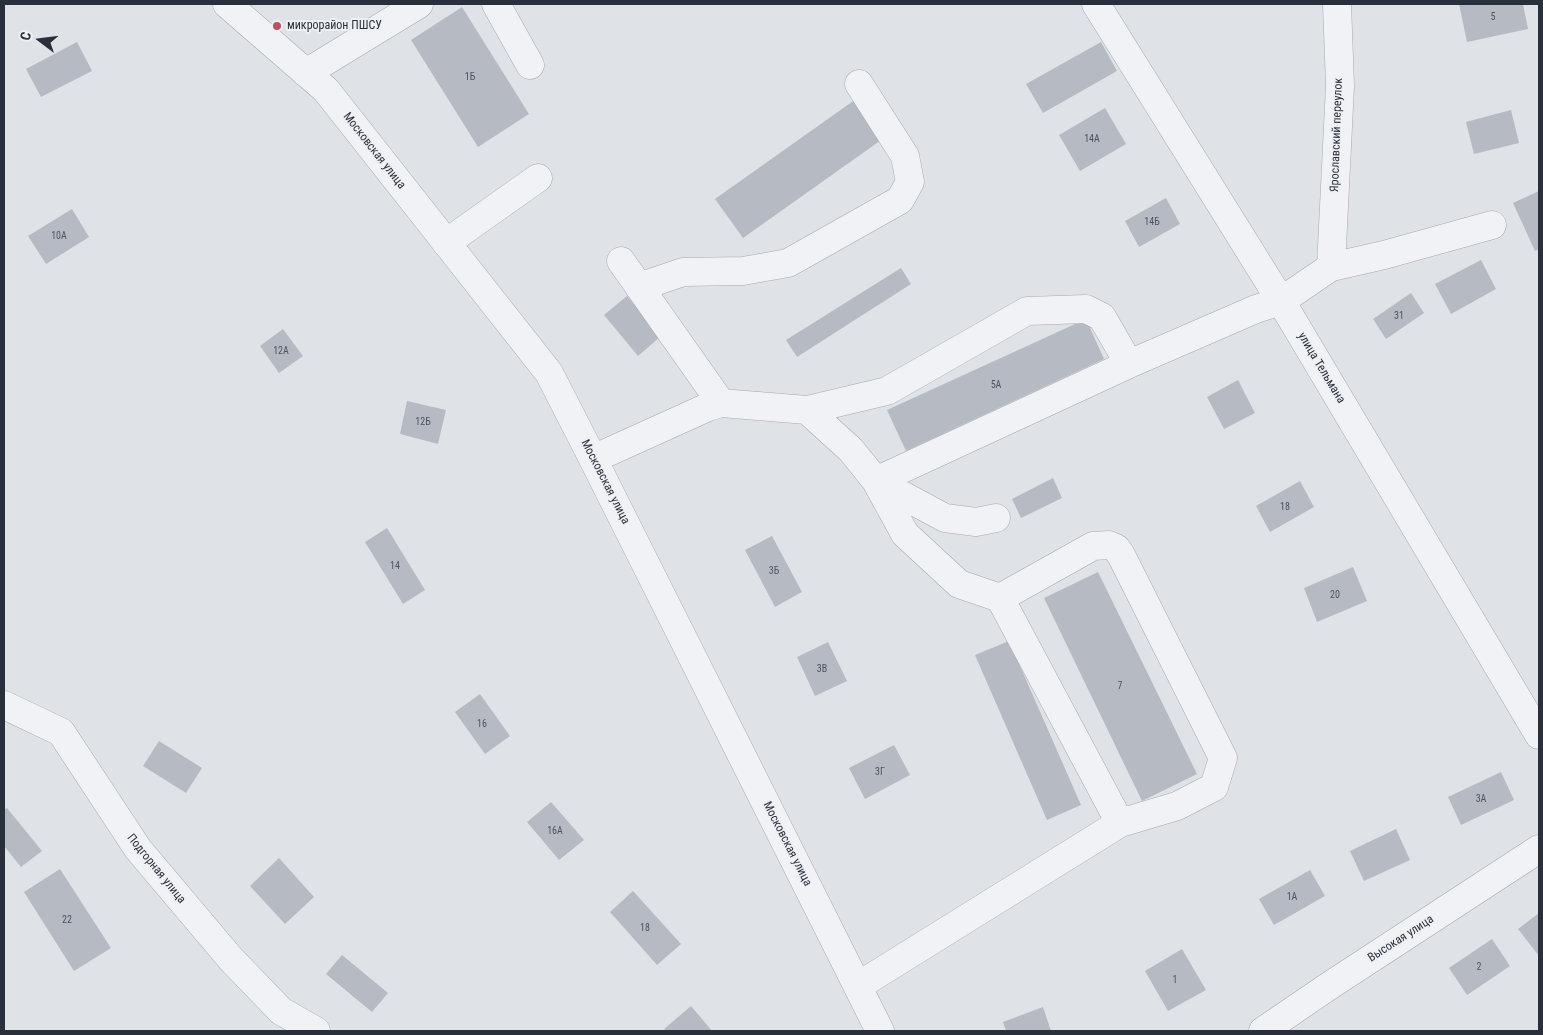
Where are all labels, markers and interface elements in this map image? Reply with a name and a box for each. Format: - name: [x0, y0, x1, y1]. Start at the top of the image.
- house number: 5: [1491, 11, 1495, 23]
- north arrow: [15, 15, 65, 65]
- place label: микрорайон ПШСУ: [287, 19, 382, 33]
- marker: микрорайон ПШСУ: [271, 20, 283, 32]
- text: С: [17, 30, 34, 42]
- house number: 1Б: [465, 71, 475, 83]
- street label: Ярославский переулок: [1328, 78, 1346, 192]
- street label: Московская улица: [340, 110, 408, 192]
- house number: 14А: [1084, 133, 1100, 145]
- house number: 14Б: [1144, 216, 1160, 228]
- house number: 10А: [51, 230, 67, 242]
- house number: 31: [1394, 310, 1404, 322]
- street label: улица Тельмана: [1294, 330, 1348, 406]
- house number: 12А: [273, 345, 289, 357]
- house number: 5А: [991, 379, 1001, 391]
- house number: 12Б: [415, 416, 431, 428]
- street label: Московская улица: [577, 437, 633, 527]
- house number: 18: [1280, 501, 1290, 513]
- house number: 14: [390, 560, 400, 572]
- house number: 3Б: [769, 565, 779, 577]
- house number: 20: [1330, 589, 1340, 601]
- house number: 3В: [817, 663, 827, 675]
- house number: 7: [1118, 680, 1122, 692]
- house number: 16: [477, 718, 487, 730]
- house number: 3Г: [875, 766, 885, 778]
- house number: 3А: [1476, 793, 1486, 805]
- street label: Московская улица: [759, 799, 815, 889]
- house number: 16А: [547, 825, 563, 837]
- street label: Подгорная улица: [124, 831, 188, 907]
- house number: 1А: [1287, 891, 1297, 903]
- street label: Высокая улица: [1365, 912, 1437, 966]
- house number: 22: [62, 914, 72, 926]
- house number: 18: [640, 922, 650, 934]
- house number: 2: [1477, 961, 1481, 973]
- house number: 1: [1173, 974, 1177, 986]

